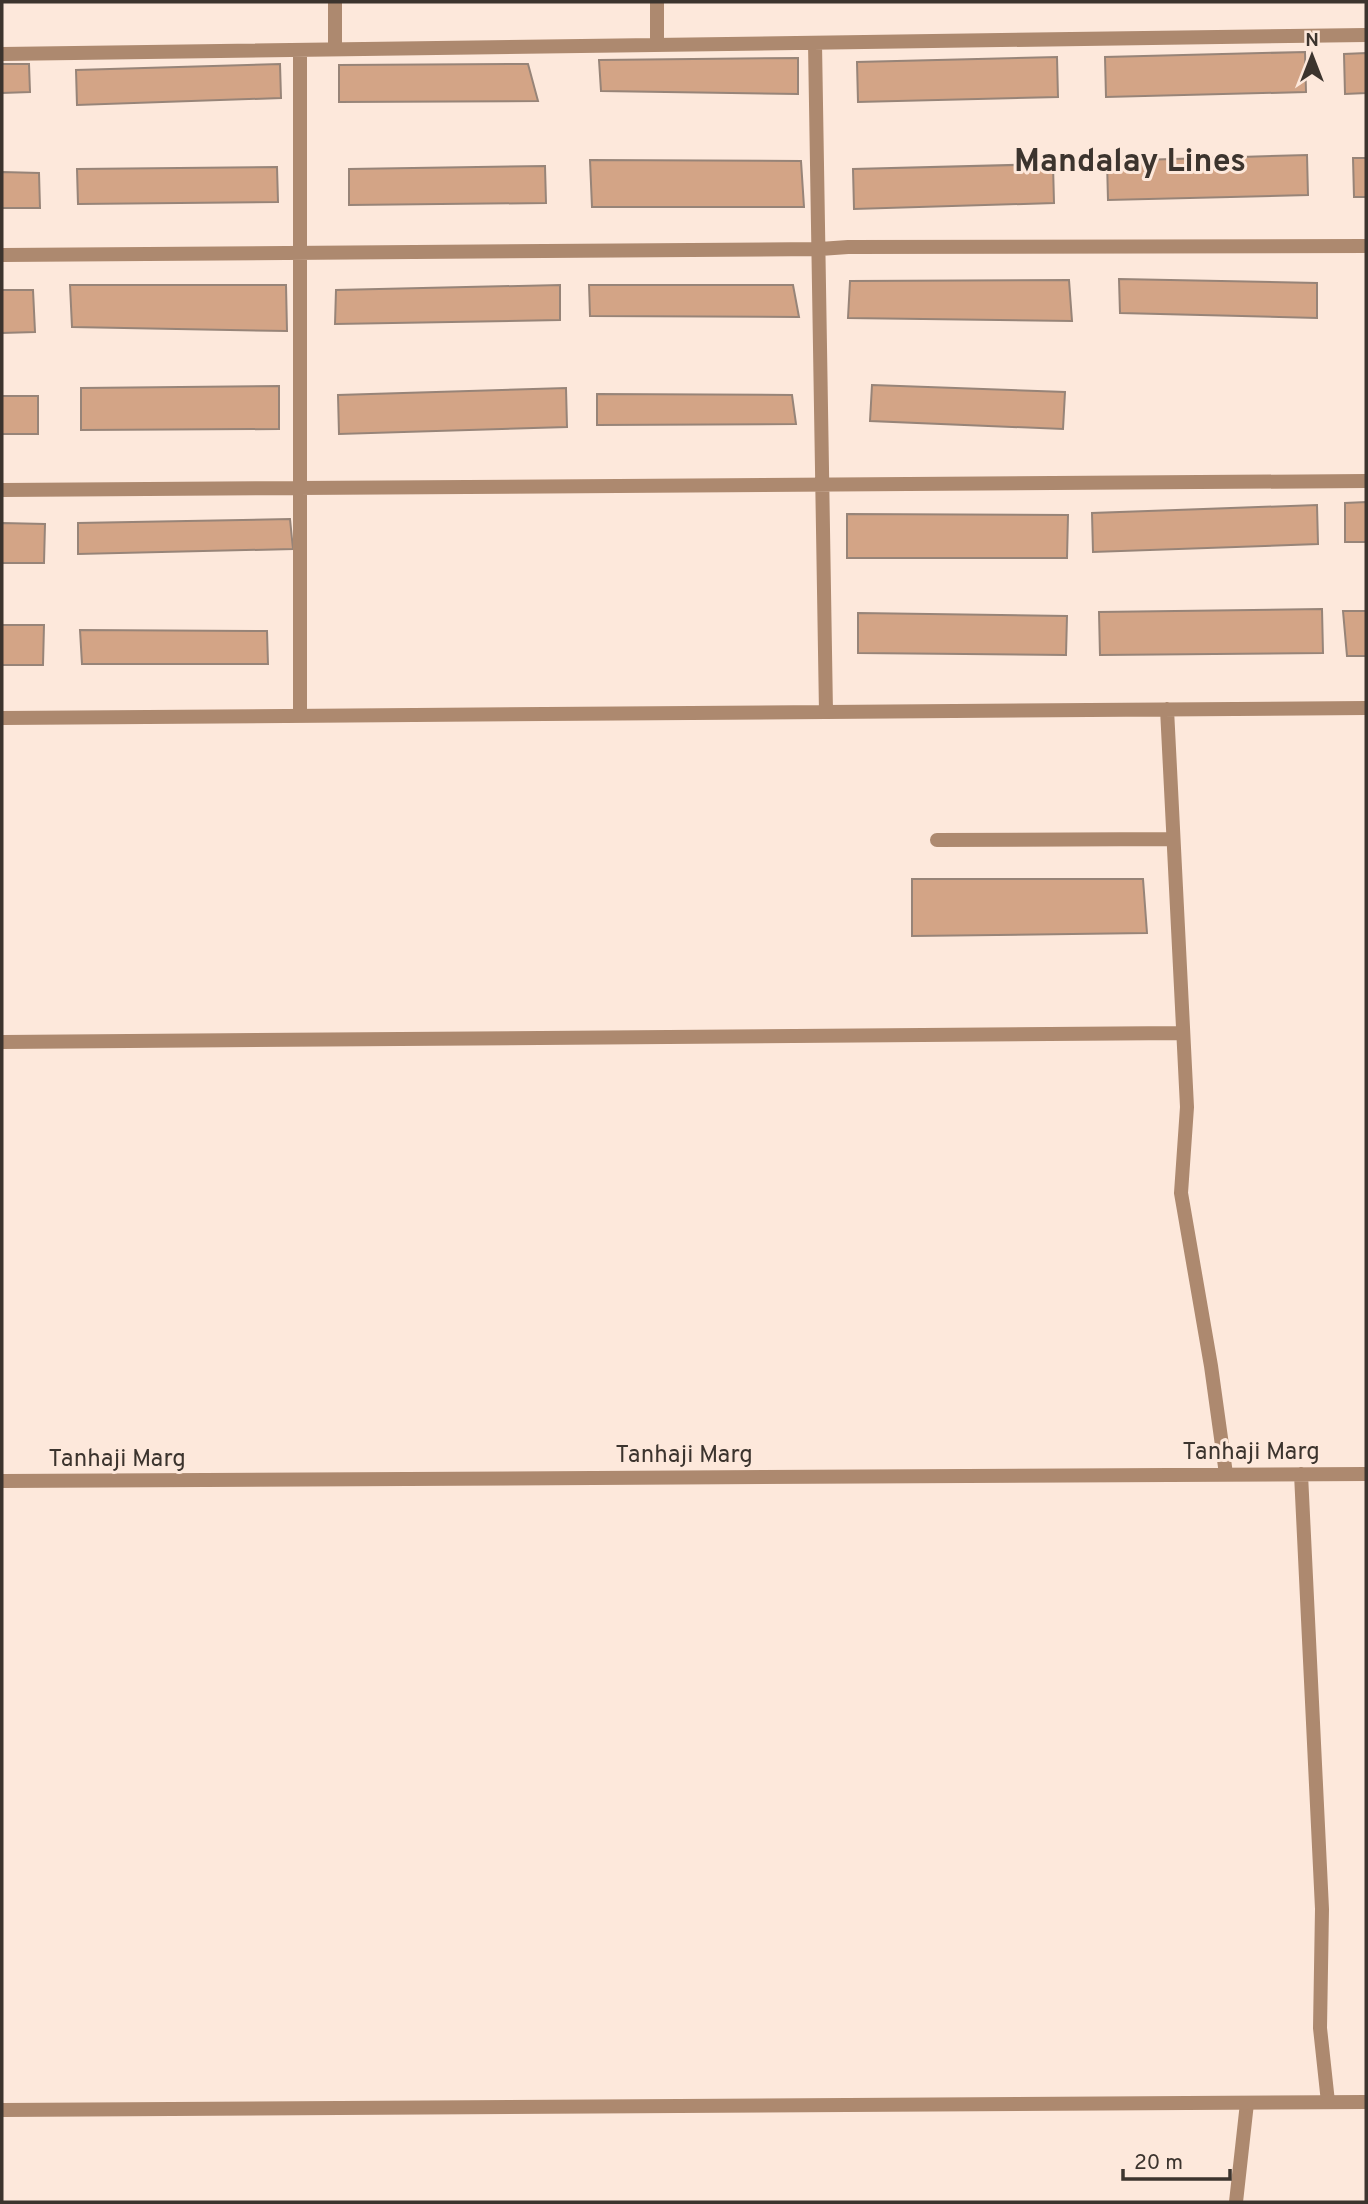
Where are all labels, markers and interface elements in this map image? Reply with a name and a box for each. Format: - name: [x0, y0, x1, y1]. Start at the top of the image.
- north arrow: [1277, 21, 1347, 91]
- text: N: [1305, 29, 1319, 53]
- district label: Mandalay Lines: [1014, 143, 1246, 183]
- street label: Tanhaji Marg: [1182, 1438, 1320, 1468]
- street label: Tanhaji Marg: [615, 1441, 753, 1471]
- street label: Tanhaji Marg: [48, 1445, 186, 1475]
- scale bar: [1123, 2138, 1230, 2182]
- text: 20 m: [1134, 2150, 1183, 2177]

